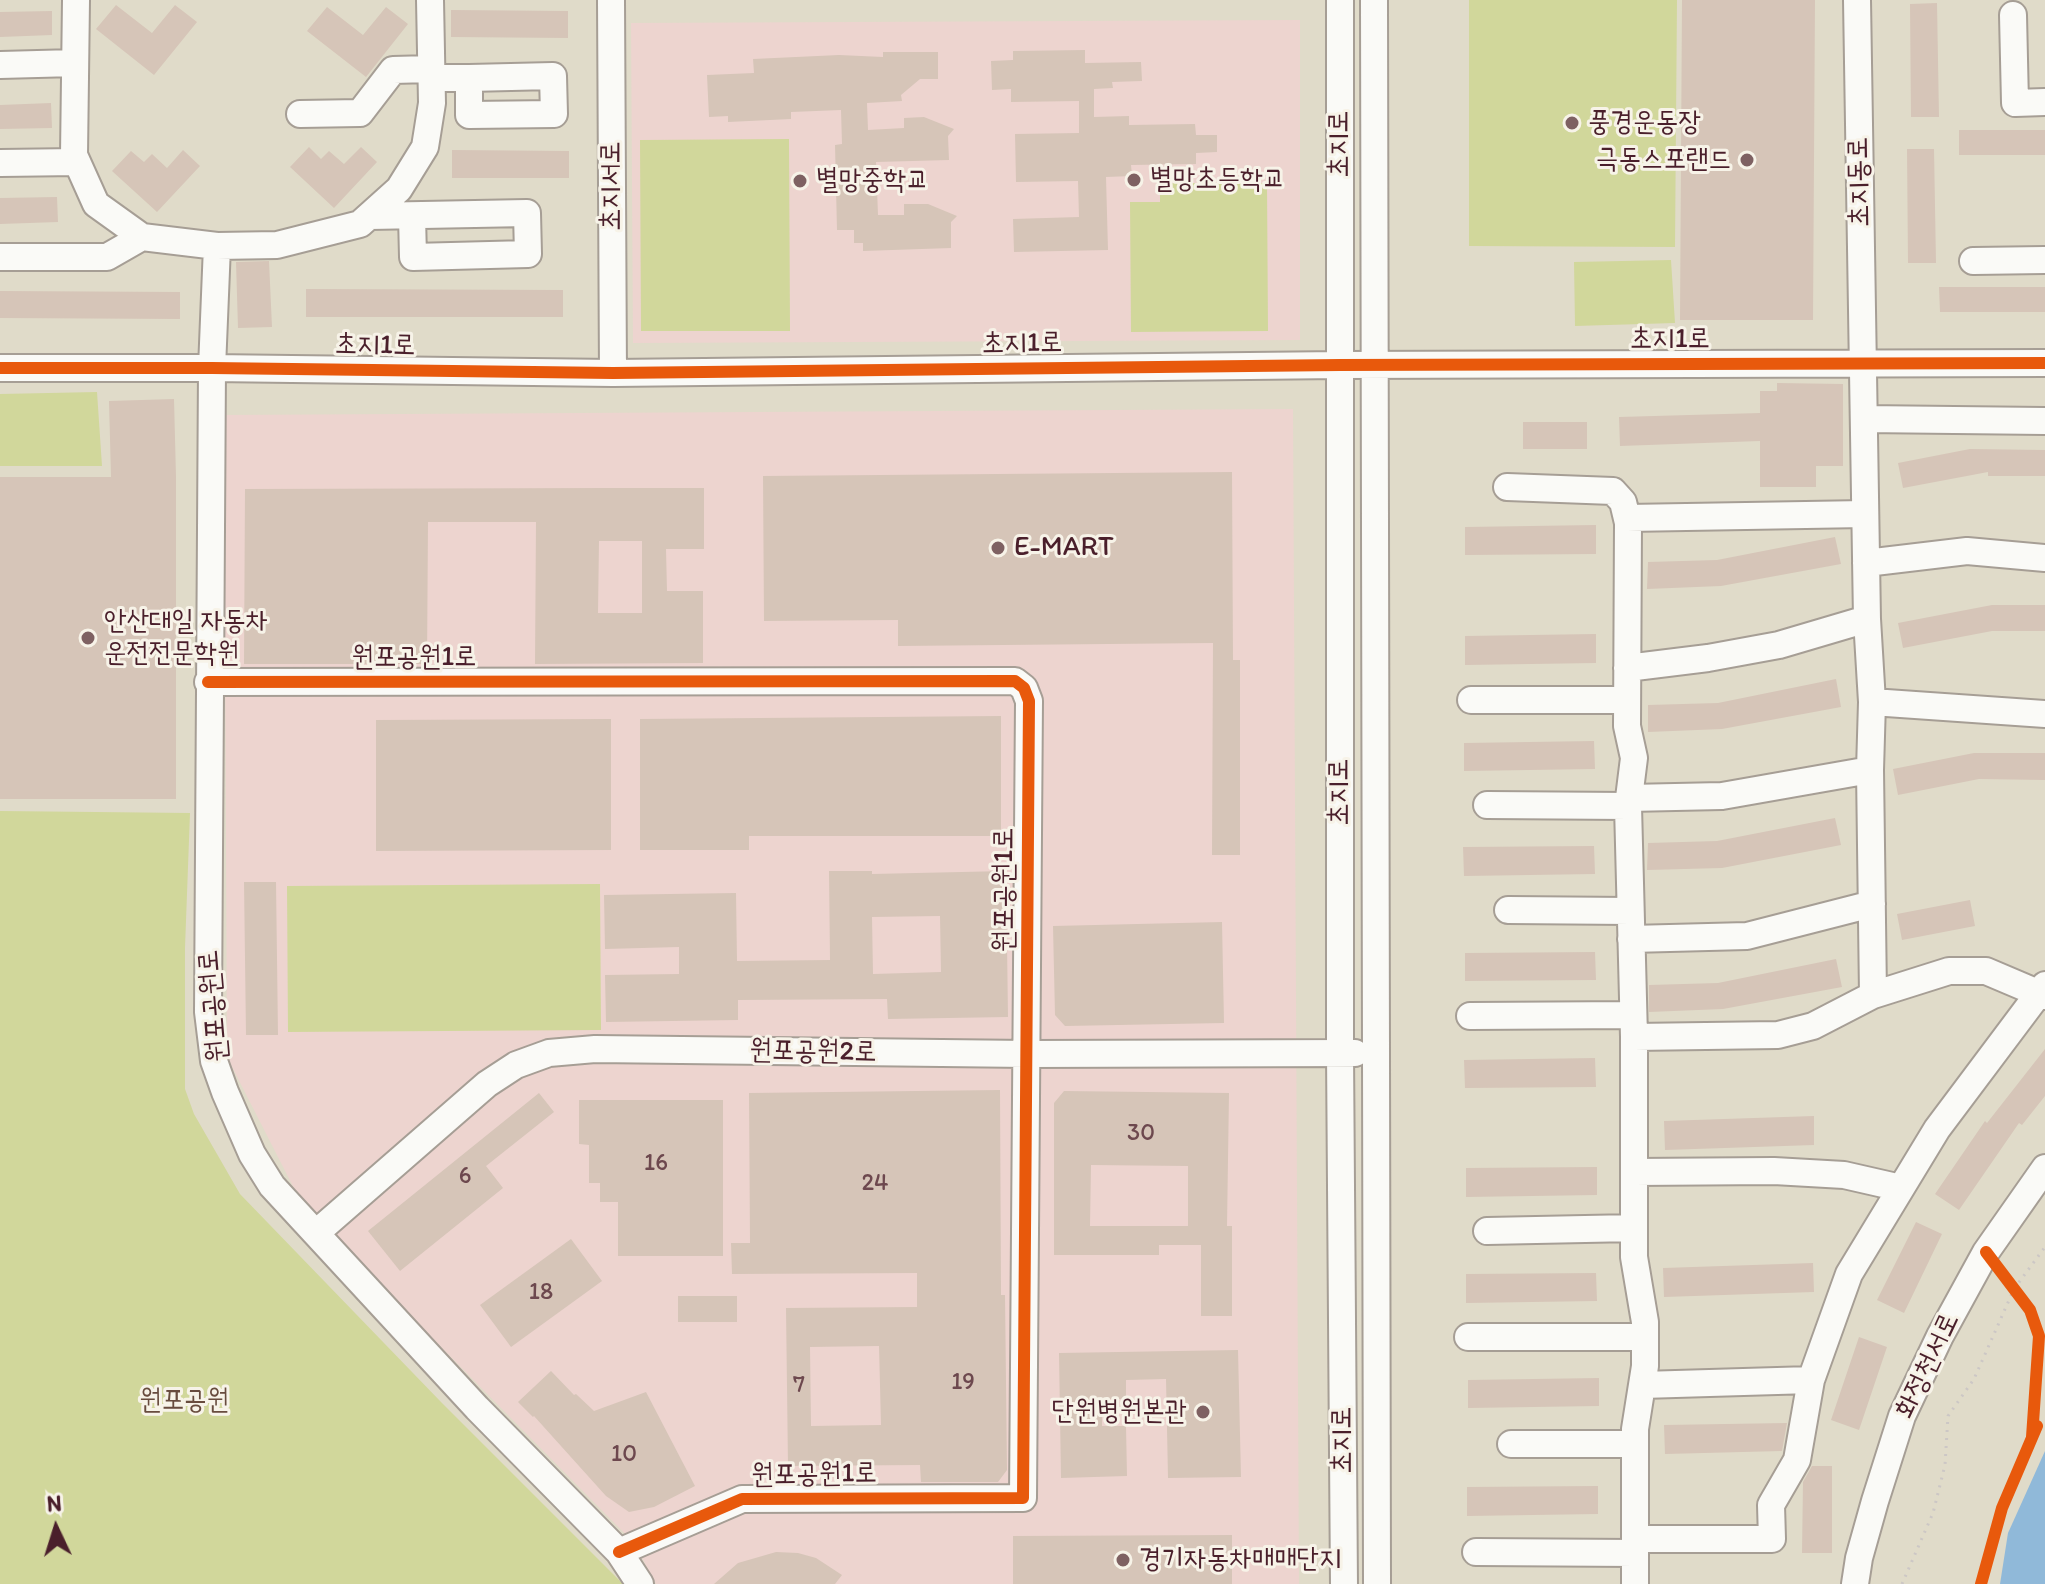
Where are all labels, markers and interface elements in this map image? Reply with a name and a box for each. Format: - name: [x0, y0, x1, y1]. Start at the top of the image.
- place label: 풍경운동장: [1588, 106, 1701, 140]
- street label: 초지로: [1323, 110, 1357, 178]
- marker: 풍경운동장: [1563, 114, 1581, 132]
- street label: 초지동로: [1842, 137, 1878, 227]
- street label: 초지서로: [595, 141, 629, 231]
- place label: 극동스포랜드: [1596, 143, 1731, 177]
- marker: 극동스포랜드: [1738, 151, 1756, 169]
- place label: 별망초등학교: [1150, 163, 1285, 197]
- place label: 별망중학교: [816, 164, 929, 198]
- marker: 별망초등학교: [1125, 171, 1143, 189]
- marker: 별망중학교: [791, 172, 809, 190]
- street label: 초지1로: [1630, 323, 1710, 357]
- street label: 초지1로: [981, 326, 1063, 362]
- street label: 초지1로: [334, 328, 416, 364]
- place label: E-MART: [1014, 531, 1114, 565]
- marker: E-MART: [989, 539, 1007, 557]
- place label: 안산대일 자동차 운전전문학원: [104, 605, 268, 671]
- marker: 안산대일 자동차 운전전문학원: [79, 629, 97, 647]
- street label: 원포공원1로: [351, 641, 477, 675]
- street label: 초지로: [1323, 758, 1357, 826]
- street label: 원포공원1로: [988, 827, 1022, 953]
- street label: 원포공원로: [192, 948, 236, 1064]
- street label: 원포공원2로: [749, 1034, 877, 1070]
- house number: 30: [1127, 1120, 1155, 1148]
- house number: 16: [644, 1150, 668, 1178]
- house number: 6: [459, 1163, 471, 1191]
- house number: 24: [861, 1170, 889, 1198]
- house number: 18: [529, 1279, 553, 1307]
- street label: 화정천서로: [1889, 1308, 1967, 1424]
- house number: 19: [951, 1369, 975, 1397]
- house number: 7: [793, 1372, 805, 1400]
- park label: 원포공원: [139, 1384, 229, 1418]
- place label: 단원병원본관: [1052, 1395, 1187, 1429]
- marker: 단원병원본관: [1194, 1403, 1212, 1421]
- street label: 초지로: [1326, 1406, 1360, 1474]
- house number: 10: [611, 1441, 637, 1469]
- street label: 원포공원1로: [751, 1457, 877, 1493]
- north arrow: [16, 1488, 96, 1568]
- text: N: [46, 1490, 63, 1518]
- place label: 경기자동차매매단지: [1139, 1543, 1342, 1577]
- marker: 경기자동차매매단지: [1114, 1551, 1132, 1569]

